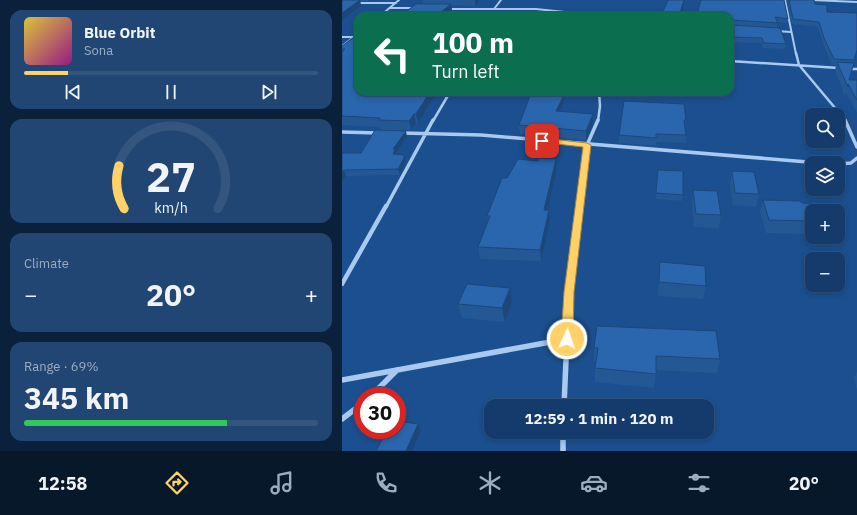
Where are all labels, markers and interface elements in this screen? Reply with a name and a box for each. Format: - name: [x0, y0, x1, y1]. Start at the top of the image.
- text: Blue Orbit: [84, 23, 155, 42]
- text: 100 m: [432, 24, 514, 61]
- icon: left: [366, 28, 418, 80]
- text: Sona: [84, 42, 113, 59]
- text: Turn left: [432, 60, 500, 83]
- icon: previous: [62, 81, 84, 103]
- icon: pause: [160, 81, 182, 103]
- icon: next: [258, 81, 280, 103]
- map controls: [805, 108, 845, 292]
- button: search: [805, 108, 845, 148]
- pin: [525, 124, 559, 158]
- icon: arrive: [531, 130, 553, 152]
- text: 27: [146, 149, 196, 203]
- button: layers: [805, 156, 845, 196]
- text: km/h: [154, 198, 188, 217]
- button: +: [805, 204, 845, 244]
- button: −: [805, 252, 845, 292]
- text: Climate: [24, 255, 69, 272]
- text: 20°: [146, 275, 196, 314]
- text: −: [24, 280, 37, 309]
- text: +: [305, 280, 318, 309]
- position arrow: [546, 318, 588, 360]
- text: Range · 69%: [24, 358, 98, 375]
- text: 345 km: [24, 378, 129, 417]
- speed limit sign: 30: [354, 387, 406, 439]
- text: 12:59 · 1 min · 120 m: [525, 409, 673, 428]
- icon: directions: [163, 469, 191, 497]
- icon: music: [268, 469, 296, 497]
- icon: phone: [372, 469, 400, 497]
- icon: climate: [476, 469, 504, 497]
- icon: car: [580, 469, 608, 497]
- icon: filters: [685, 469, 713, 497]
- text: 12:58: [38, 472, 87, 495]
- text: 20°: [789, 472, 819, 495]

